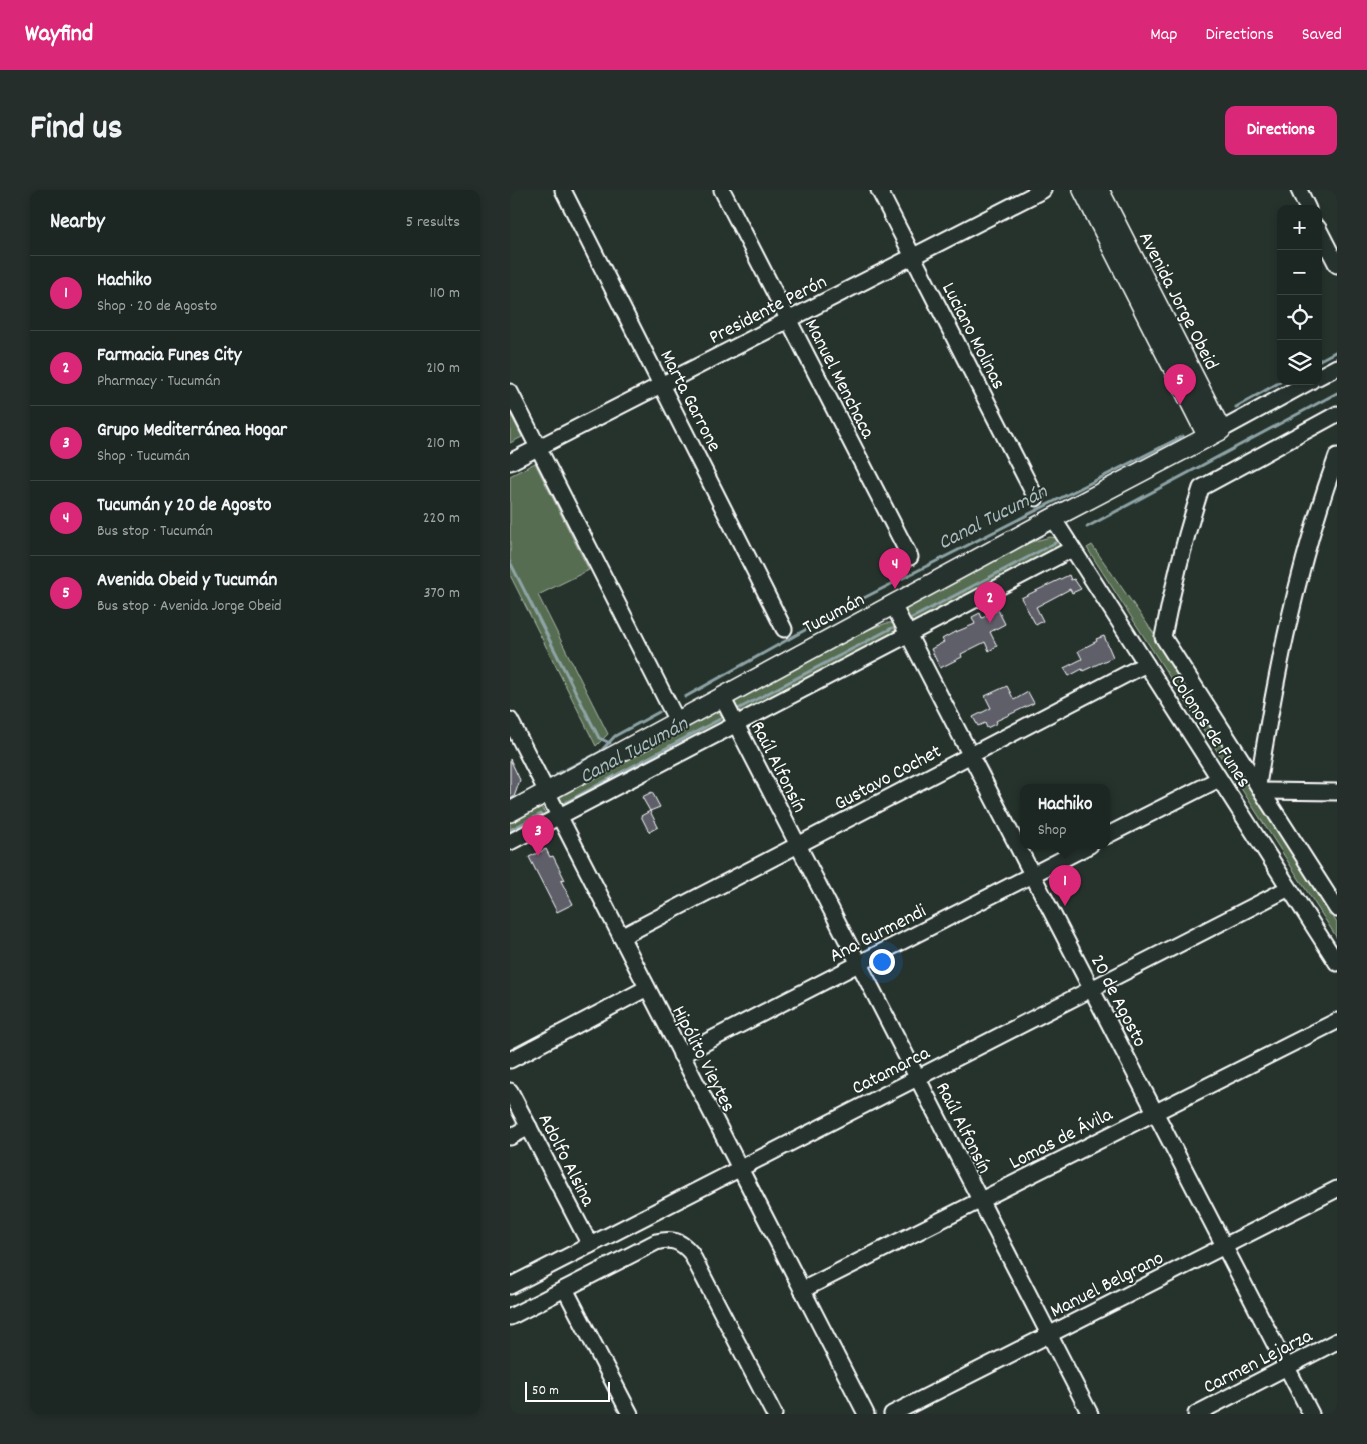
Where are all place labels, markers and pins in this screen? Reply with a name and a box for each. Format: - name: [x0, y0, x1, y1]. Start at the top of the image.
- pin: 5: [1164, 364, 1196, 405]
- pin: 4: [879, 548, 911, 589]
- pin: 2: [974, 582, 1006, 623]
- pin: 3: [522, 815, 554, 856]
- pin: 1: [1049, 865, 1081, 906]

